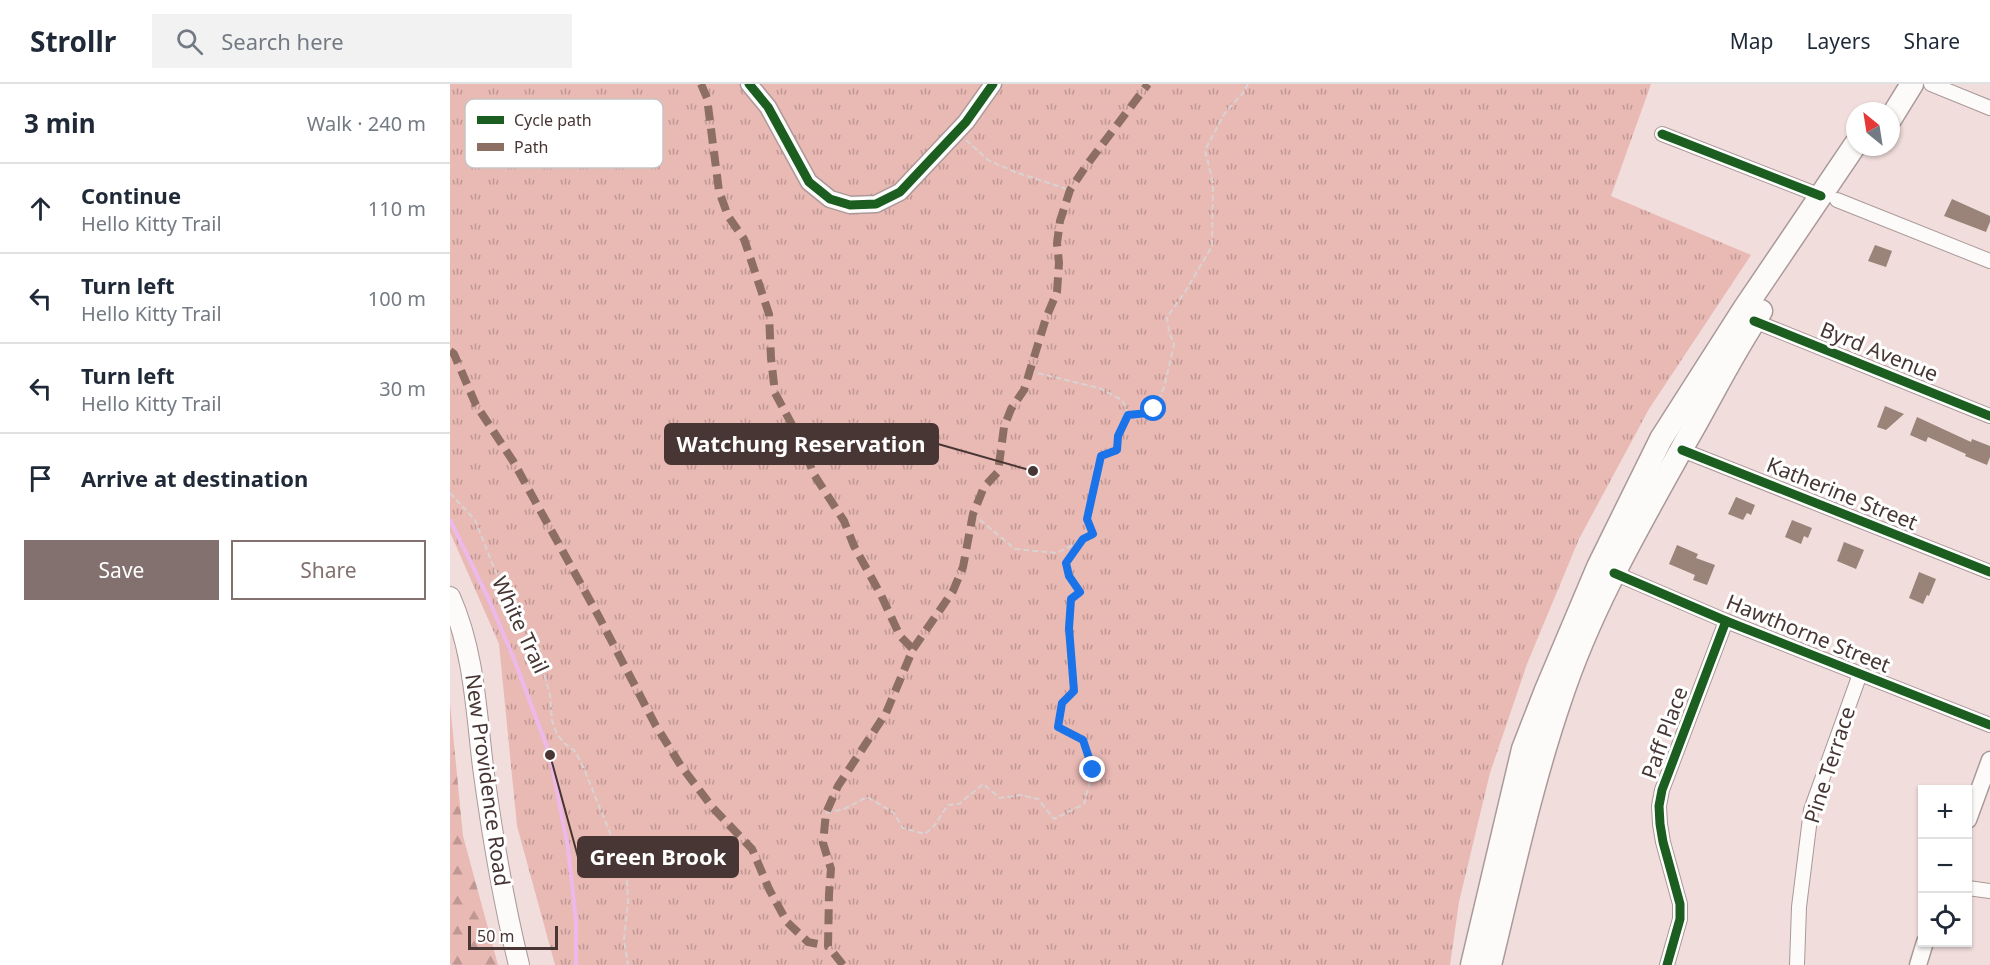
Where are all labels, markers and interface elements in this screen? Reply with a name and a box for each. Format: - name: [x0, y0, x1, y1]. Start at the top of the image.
- search box: [152, 14, 572, 68]
- text: Strollr: [30, 22, 116, 60]
- icon: search: [173, 25, 206, 58]
- text: Search here: [221, 26, 344, 56]
- text: Map: [1730, 27, 1774, 55]
- text: Layers: [1807, 27, 1871, 55]
- text: Share: [1904, 27, 1960, 55]
- legend: [465, 99, 663, 168]
- north arrow: [1846, 102, 1900, 156]
- text: 3 min: [24, 105, 96, 141]
- text: Cycle path: [514, 109, 592, 131]
- text: Walk · 240 m: [307, 110, 426, 137]
- text: Path: [514, 136, 548, 158]
- text: Continue: [81, 180, 181, 210]
- icon: ahead: [24, 192, 57, 225]
- text: 110 m: [368, 195, 426, 222]
- text: Hello Kitty Trail: [81, 210, 222, 237]
- text: Turn left: [81, 270, 175, 300]
- icon: left: [24, 282, 57, 315]
- text: 100 m: [368, 285, 426, 312]
- text: Hello Kitty Trail: [81, 300, 222, 327]
- street label: Byrd Avenue: [1816, 315, 1942, 387]
- text: Turn left: [81, 360, 175, 390]
- icon: left: [24, 372, 57, 405]
- text: 30 m: [379, 375, 426, 402]
- text: Hello Kitty Trail: [81, 390, 222, 417]
- route start: [1140, 395, 1166, 421]
- callout: Watchung Reservation: [665, 424, 938, 464]
- text: Watchung Reservation: [677, 428, 925, 458]
- street label: Katherine Street: [1763, 450, 1922, 536]
- icon: arrive: [24, 462, 57, 495]
- text: Arrive at destination: [81, 463, 308, 493]
- button: Save: [24, 540, 219, 600]
- button: Share: [231, 540, 426, 600]
- street label: White Trail: [486, 571, 556, 678]
- street label: Hawthorne Street: [1722, 587, 1895, 679]
- street label: New Providence Road: [459, 672, 517, 888]
- street label: Paff Place: [1634, 683, 1694, 783]
- street label: Pine Terrace: [1797, 703, 1861, 827]
- route end: [1079, 756, 1105, 782]
- map controls: [1918, 785, 1972, 947]
- button: +: [1918, 785, 1972, 839]
- callout: Green Brook: [578, 837, 738, 877]
- button: −: [1918, 839, 1972, 893]
- text: Green Brook: [590, 841, 727, 871]
- button: locate: [1918, 893, 1972, 947]
- scale bar: [468, 923, 558, 950]
- text: 50 m: [477, 925, 514, 947]

